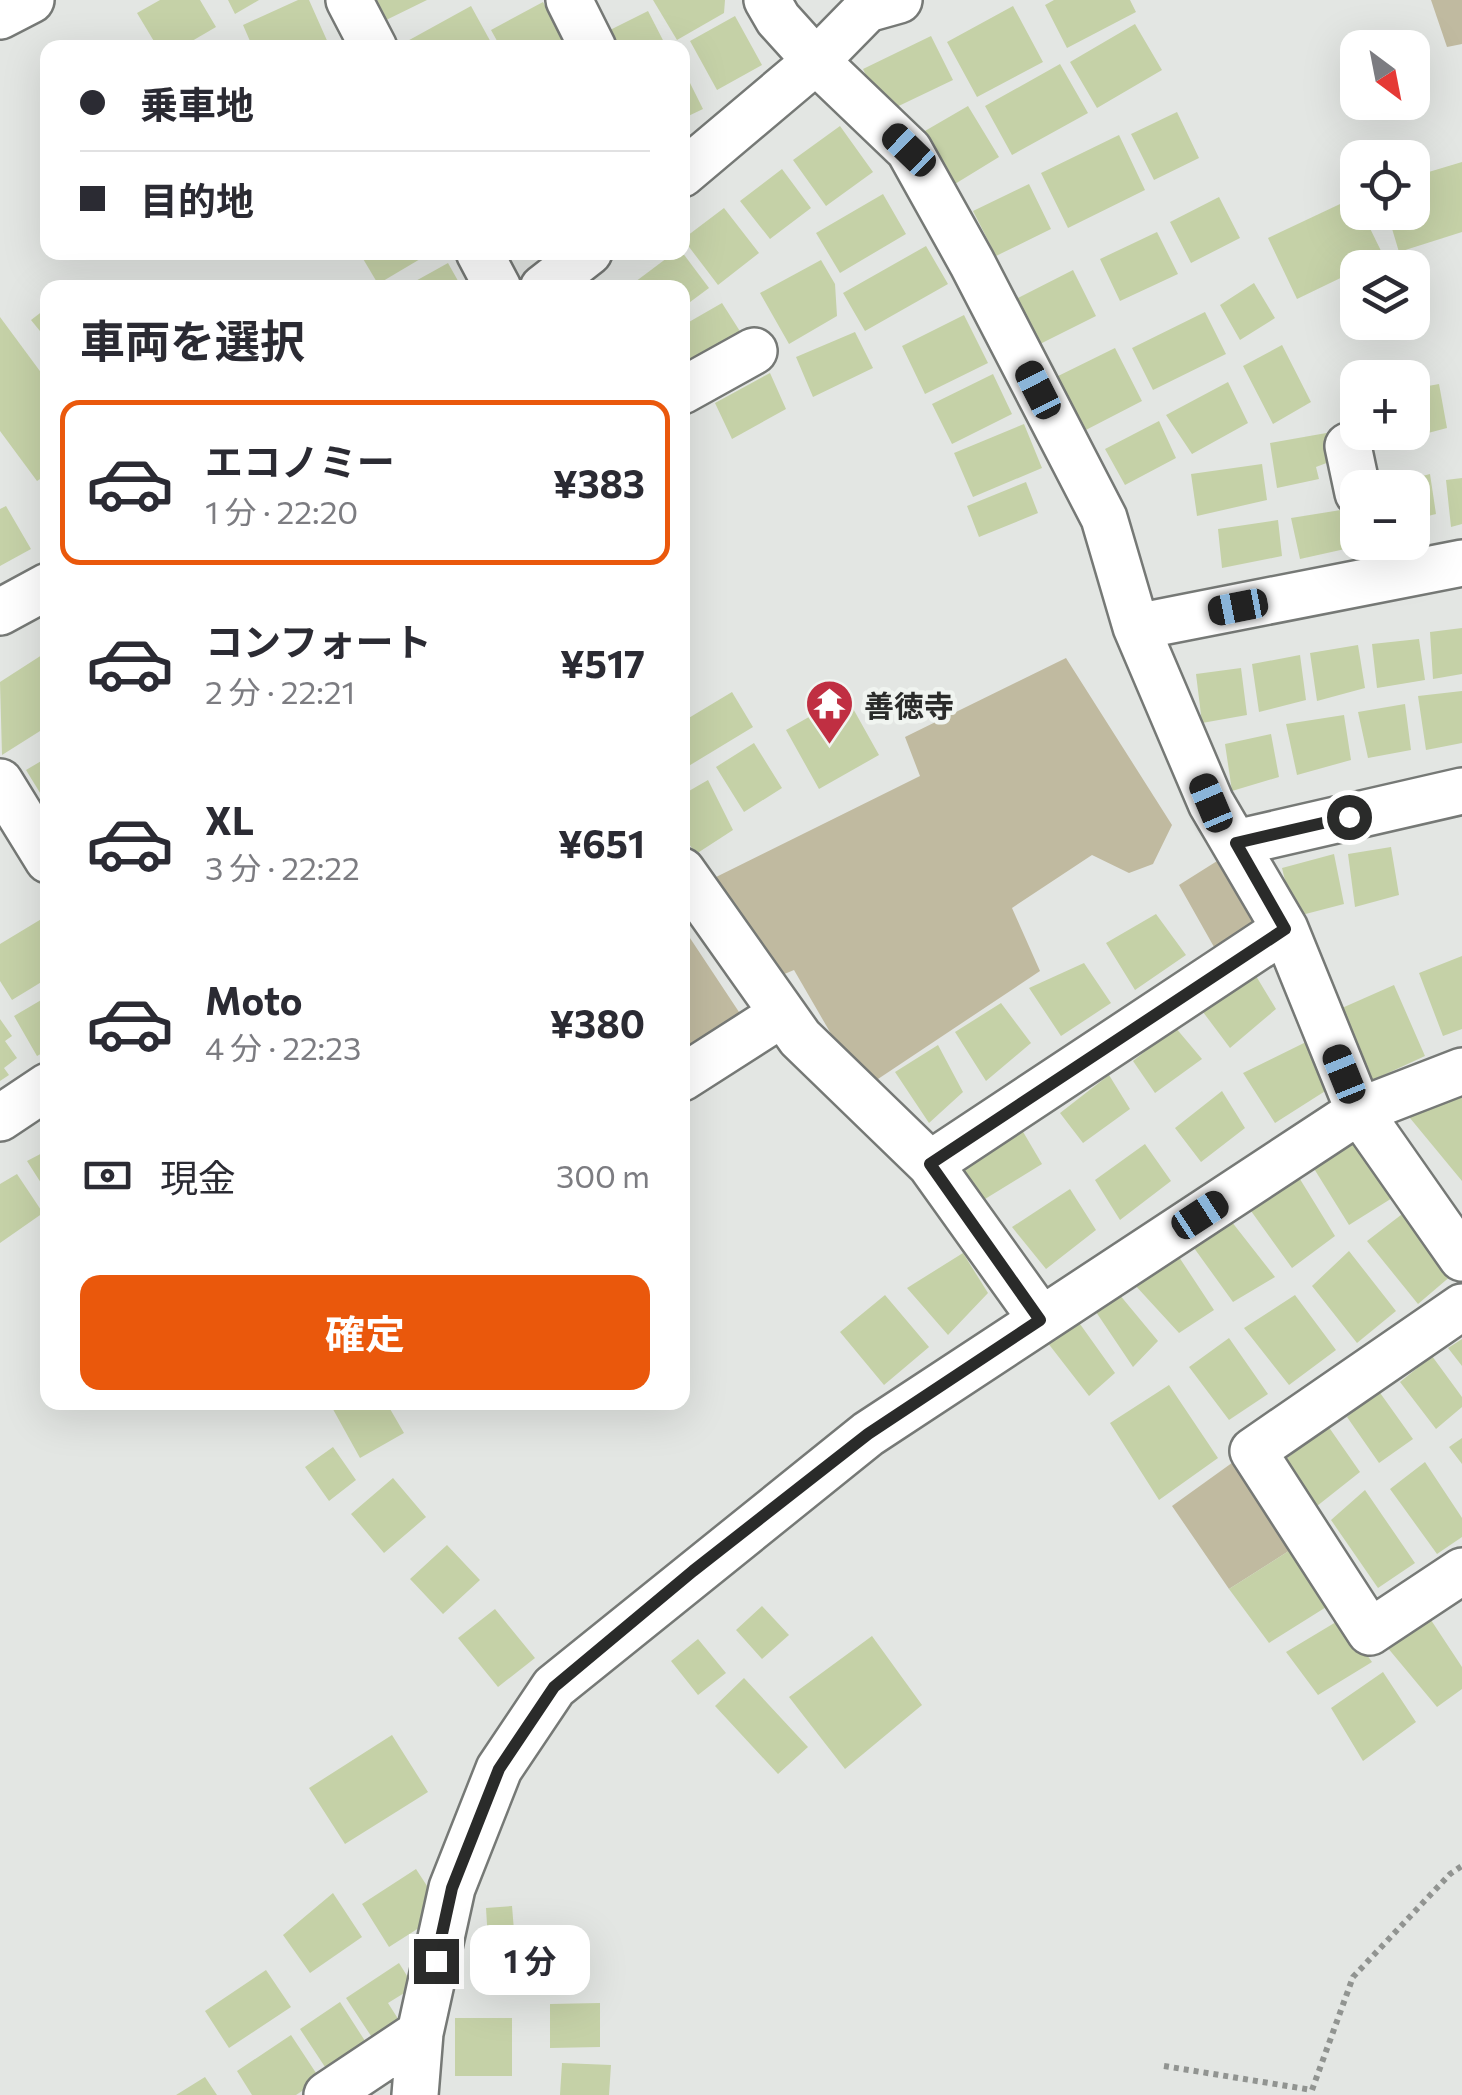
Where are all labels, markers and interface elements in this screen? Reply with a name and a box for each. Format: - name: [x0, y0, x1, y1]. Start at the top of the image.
- north arrow: [1340, 30, 1430, 120]
- map controls: [1340, 30, 1430, 560]
- text: 乗車地: [140, 80, 254, 127]
- car: [877, 118, 941, 182]
- button: locate: [1340, 140, 1430, 230]
- text: 目的地: [140, 176, 254, 223]
- button: layers: [1340, 250, 1430, 340]
- text: 車両を選択: [80, 312, 305, 367]
- car: [1011, 356, 1065, 424]
- button: +: [1340, 360, 1430, 450]
- text: エコノミー: [205, 437, 395, 484]
- icon: car: [85, 438, 175, 528]
- text: ¥383: [553, 459, 645, 506]
- button: −: [1340, 470, 1430, 560]
- text: 1 分 · 22:20: [205, 491, 358, 531]
- car: [1206, 587, 1270, 627]
- text: コンフォート: [205, 617, 432, 664]
- icon: car: [85, 618, 175, 708]
- text: ¥517: [560, 639, 645, 686]
- text: 2 分 · 22:21: [205, 671, 355, 711]
- temple icon: 善徳寺: [803, 678, 855, 746]
- place label: 善徳寺: [864, 686, 954, 723]
- car: [1185, 770, 1237, 836]
- route start: [1327, 795, 1372, 840]
- text: XL: [205, 796, 254, 843]
- icon: car: [85, 798, 175, 888]
- text: ¥651: [558, 819, 645, 866]
- text: 3 分 · 22:22: [205, 847, 360, 887]
- text: Moto: [205, 976, 303, 1023]
- icon: car: [85, 978, 175, 1068]
- text: ¥380: [550, 999, 645, 1046]
- text: 4 分 · 22:23: [205, 1027, 361, 1067]
- car: [1319, 1041, 1369, 1107]
- icon: cash: [80, 1148, 135, 1203]
- text: 現金: [160, 1153, 236, 1200]
- text: 300 m: [556, 1155, 650, 1195]
- car: [1167, 1186, 1233, 1244]
- button: 確定: [80, 1275, 650, 1390]
- callout: 1 分: [471, 1926, 591, 1996]
- route end: [414, 1939, 459, 1984]
- text: 1 分: [504, 1940, 556, 1980]

